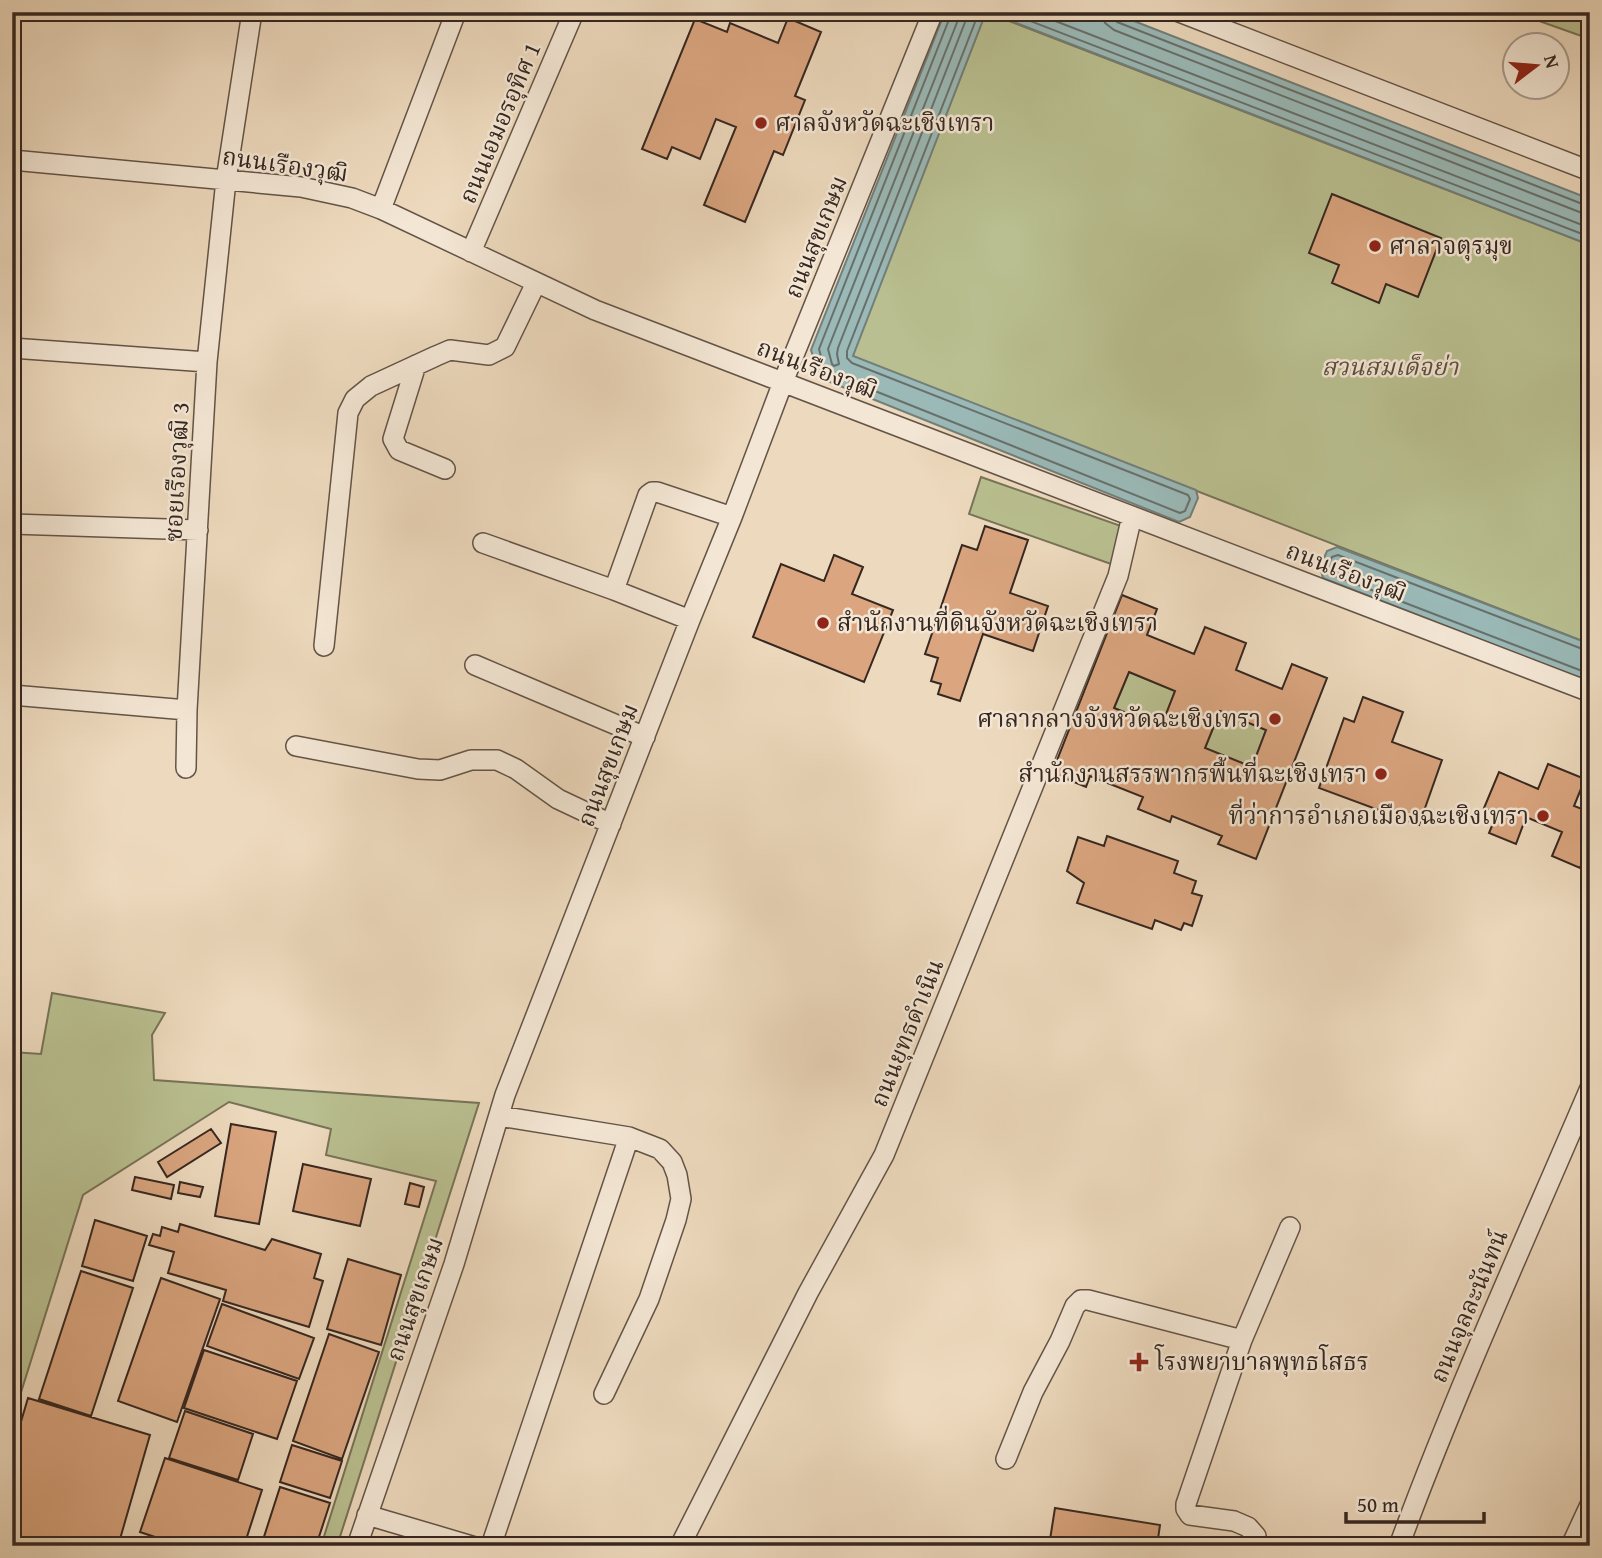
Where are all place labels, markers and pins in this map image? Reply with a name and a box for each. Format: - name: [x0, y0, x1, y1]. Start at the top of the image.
- place label: ศาลจังหวัดฉะเชิงเทรา: [775, 105, 994, 140]
- marker: ศาลจังหวัดฉะเชิงเทรา: [753, 115, 769, 131]
- place label: ศาลาจตุรมุข: [1389, 228, 1513, 263]
- marker: ศาลาจตุรมุข: [1367, 238, 1383, 254]
- place label: สำนักงานที่ดินจังหวัดฉะเชิงเทรา: [837, 605, 1158, 640]
- marker: สำนักงานที่ดินจังหวัดฉะเชิงเทรา: [815, 615, 831, 631]
- place label: ศาลากลางจังหวัดฉะเชิงเทรา: [977, 701, 1261, 736]
- marker: ศาลากลางจังหวัดฉะเชิงเทรา: [1267, 711, 1283, 727]
- place label: สำนักงานสรรพากรพื้นที่ฉะเชิงเทรา: [1018, 756, 1367, 791]
- marker: สำนักงานสรรพากรพื้นที่ฉะเชิงเทรา: [1373, 766, 1389, 782]
- place label: ที่ว่าการอำเภอเมืองฉะเชิงเทรา: [1229, 798, 1529, 833]
- marker: ที่ว่าการอำเภอเมืองฉะเชิงเทรา: [1535, 808, 1551, 824]
- place label: โรงพยาบาลพุทธโสธร: [1154, 1344, 1369, 1379]
- marker: โรงพยาบาลพุทธโสธร: [1129, 1352, 1149, 1372]

